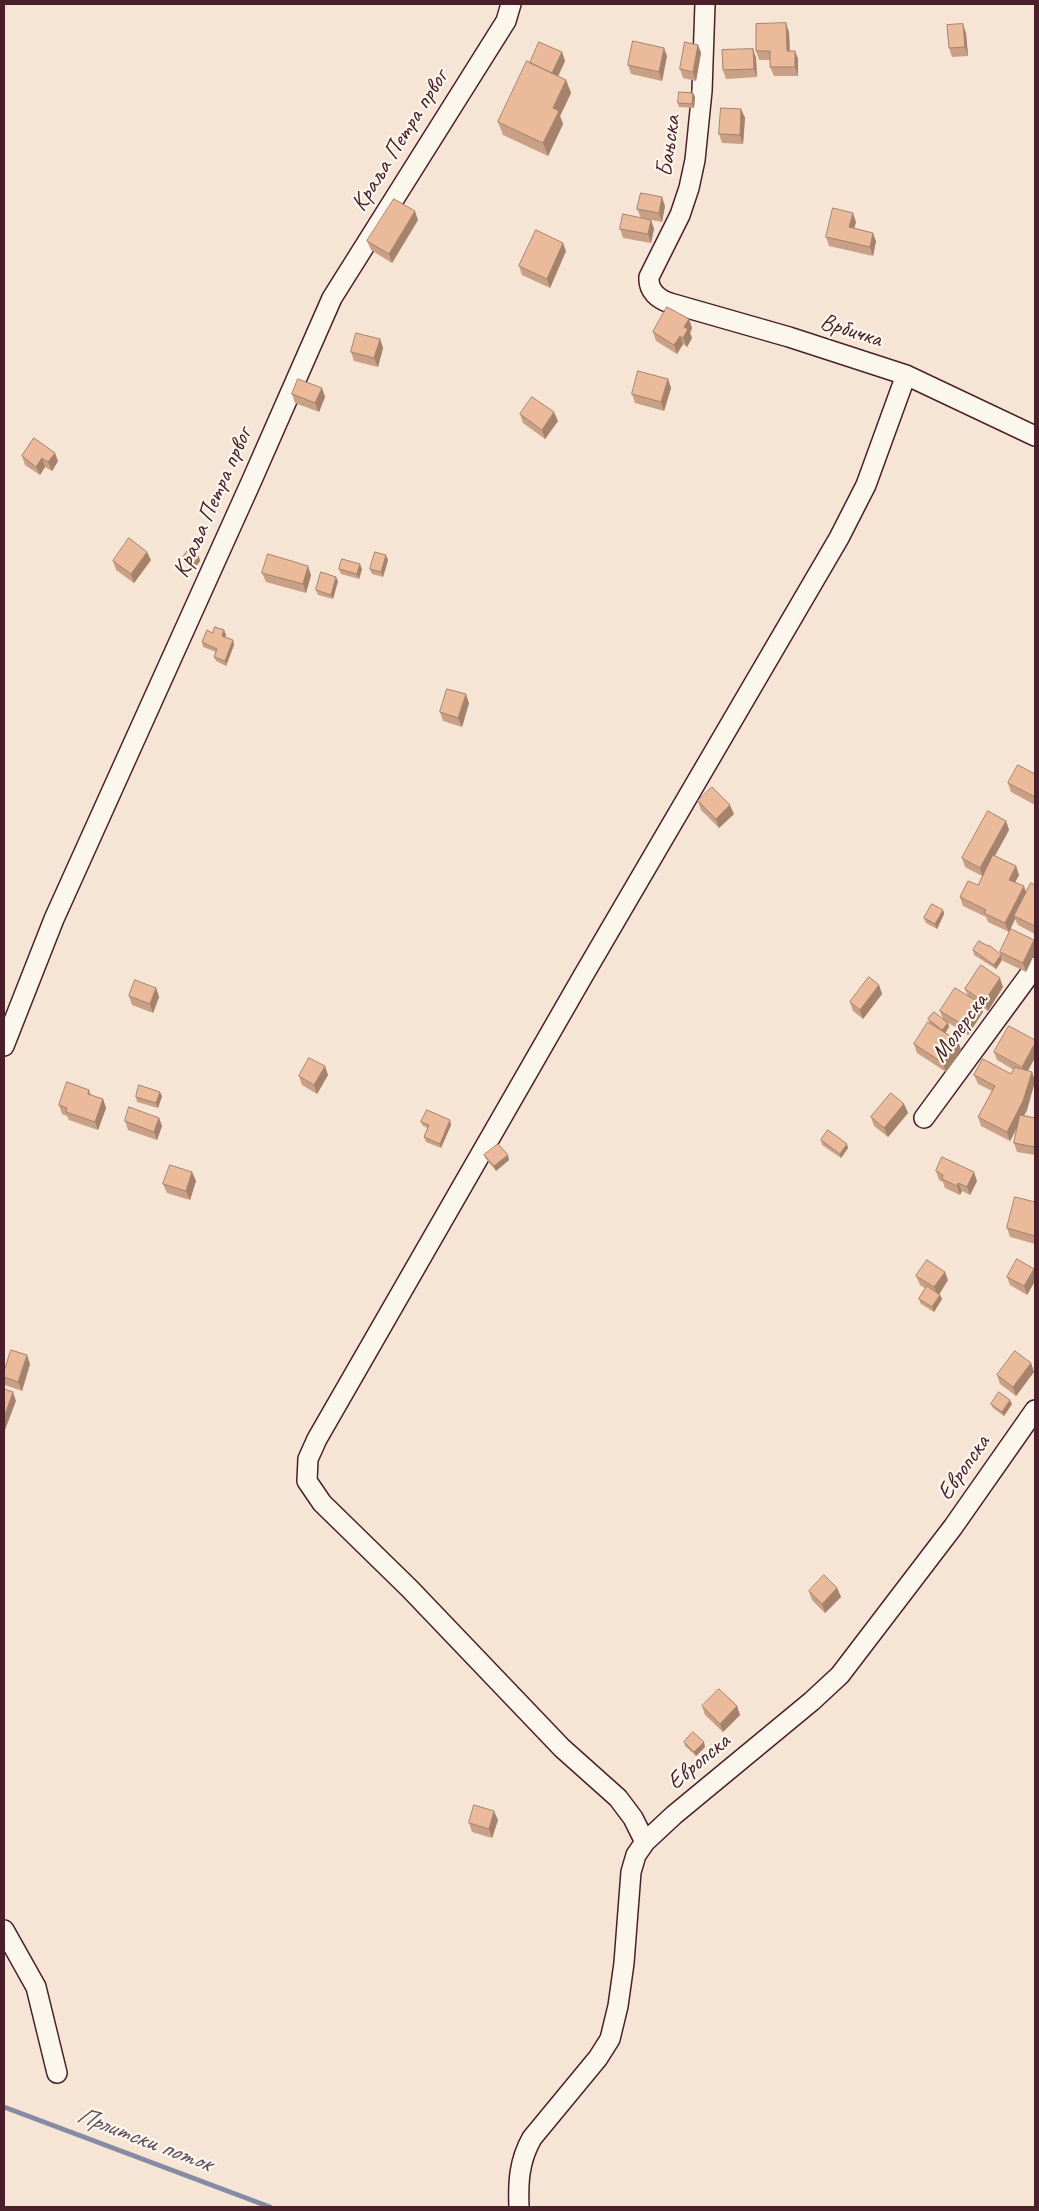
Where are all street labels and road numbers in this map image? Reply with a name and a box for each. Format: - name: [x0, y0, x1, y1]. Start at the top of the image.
- street label: Краља Петра првог: [345, 65, 455, 217]
- street label: Бањска: [650, 113, 688, 179]
- street label: Врбичка: [817, 308, 885, 354]
- street label: Краља Петра првог: [167, 424, 259, 582]
- street label: Молерска: [925, 988, 995, 1068]
- street label: Европска: [931, 1430, 997, 1506]
- street label: Европска: [662, 1727, 736, 1797]

